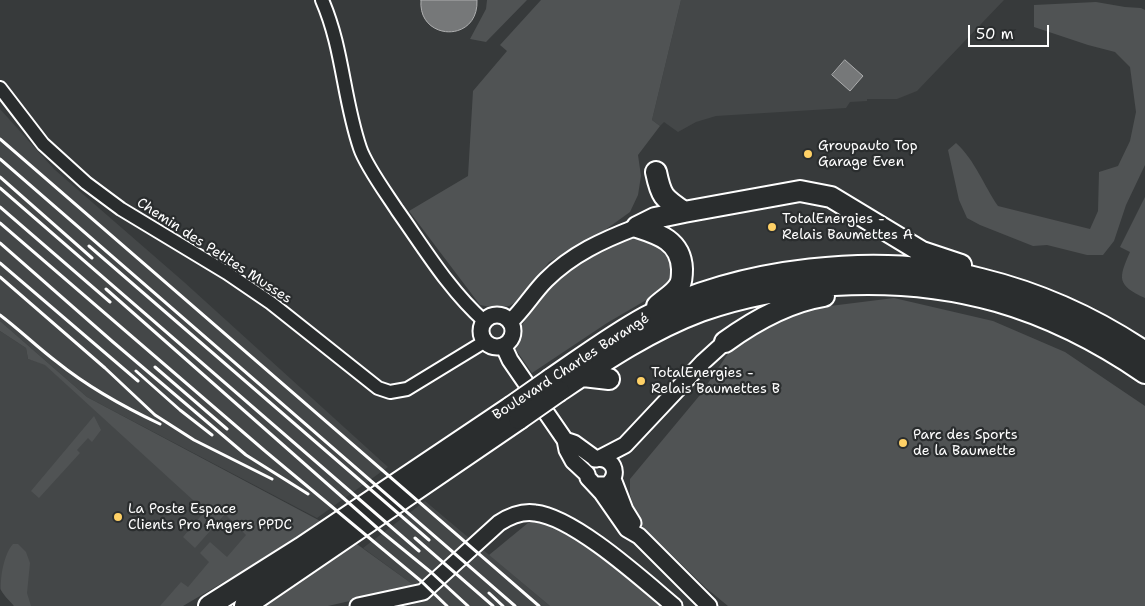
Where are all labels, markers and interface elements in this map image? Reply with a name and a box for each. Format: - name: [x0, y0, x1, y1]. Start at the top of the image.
- scale bar: [970, 15, 1051, 47]
- text: 50 m: [976, 24, 1014, 44]
- place label: Groupauto Top Garage Even: [818, 138, 918, 170]
- marker: Groupauto Top Garage Even: [802, 148, 814, 160]
- street label: Chemin des Petites Musses: [133, 195, 295, 307]
- place label: TotalEnergies - Relais Baumettes A: [782, 211, 913, 243]
- marker: TotalEnergies - Relais Baumettes A: [766, 221, 778, 233]
- street label: Boulevard Charles Barangé: [490, 310, 652, 424]
- place label: TotalEnergies - Relais Baumettes B: [651, 365, 780, 398]
- marker: TotalEnergies - Relais Baumettes B: [635, 375, 647, 387]
- place label: Parc des Sports de la Baumette: [913, 427, 1018, 460]
- marker: Parc des Sports de la Baumette: [897, 437, 909, 449]
- place label: La Poste Espace Clients Pro Angers PPDC: [128, 501, 292, 534]
- marker: La Poste Espace Clients Pro Angers PPDC: [112, 511, 124, 523]

